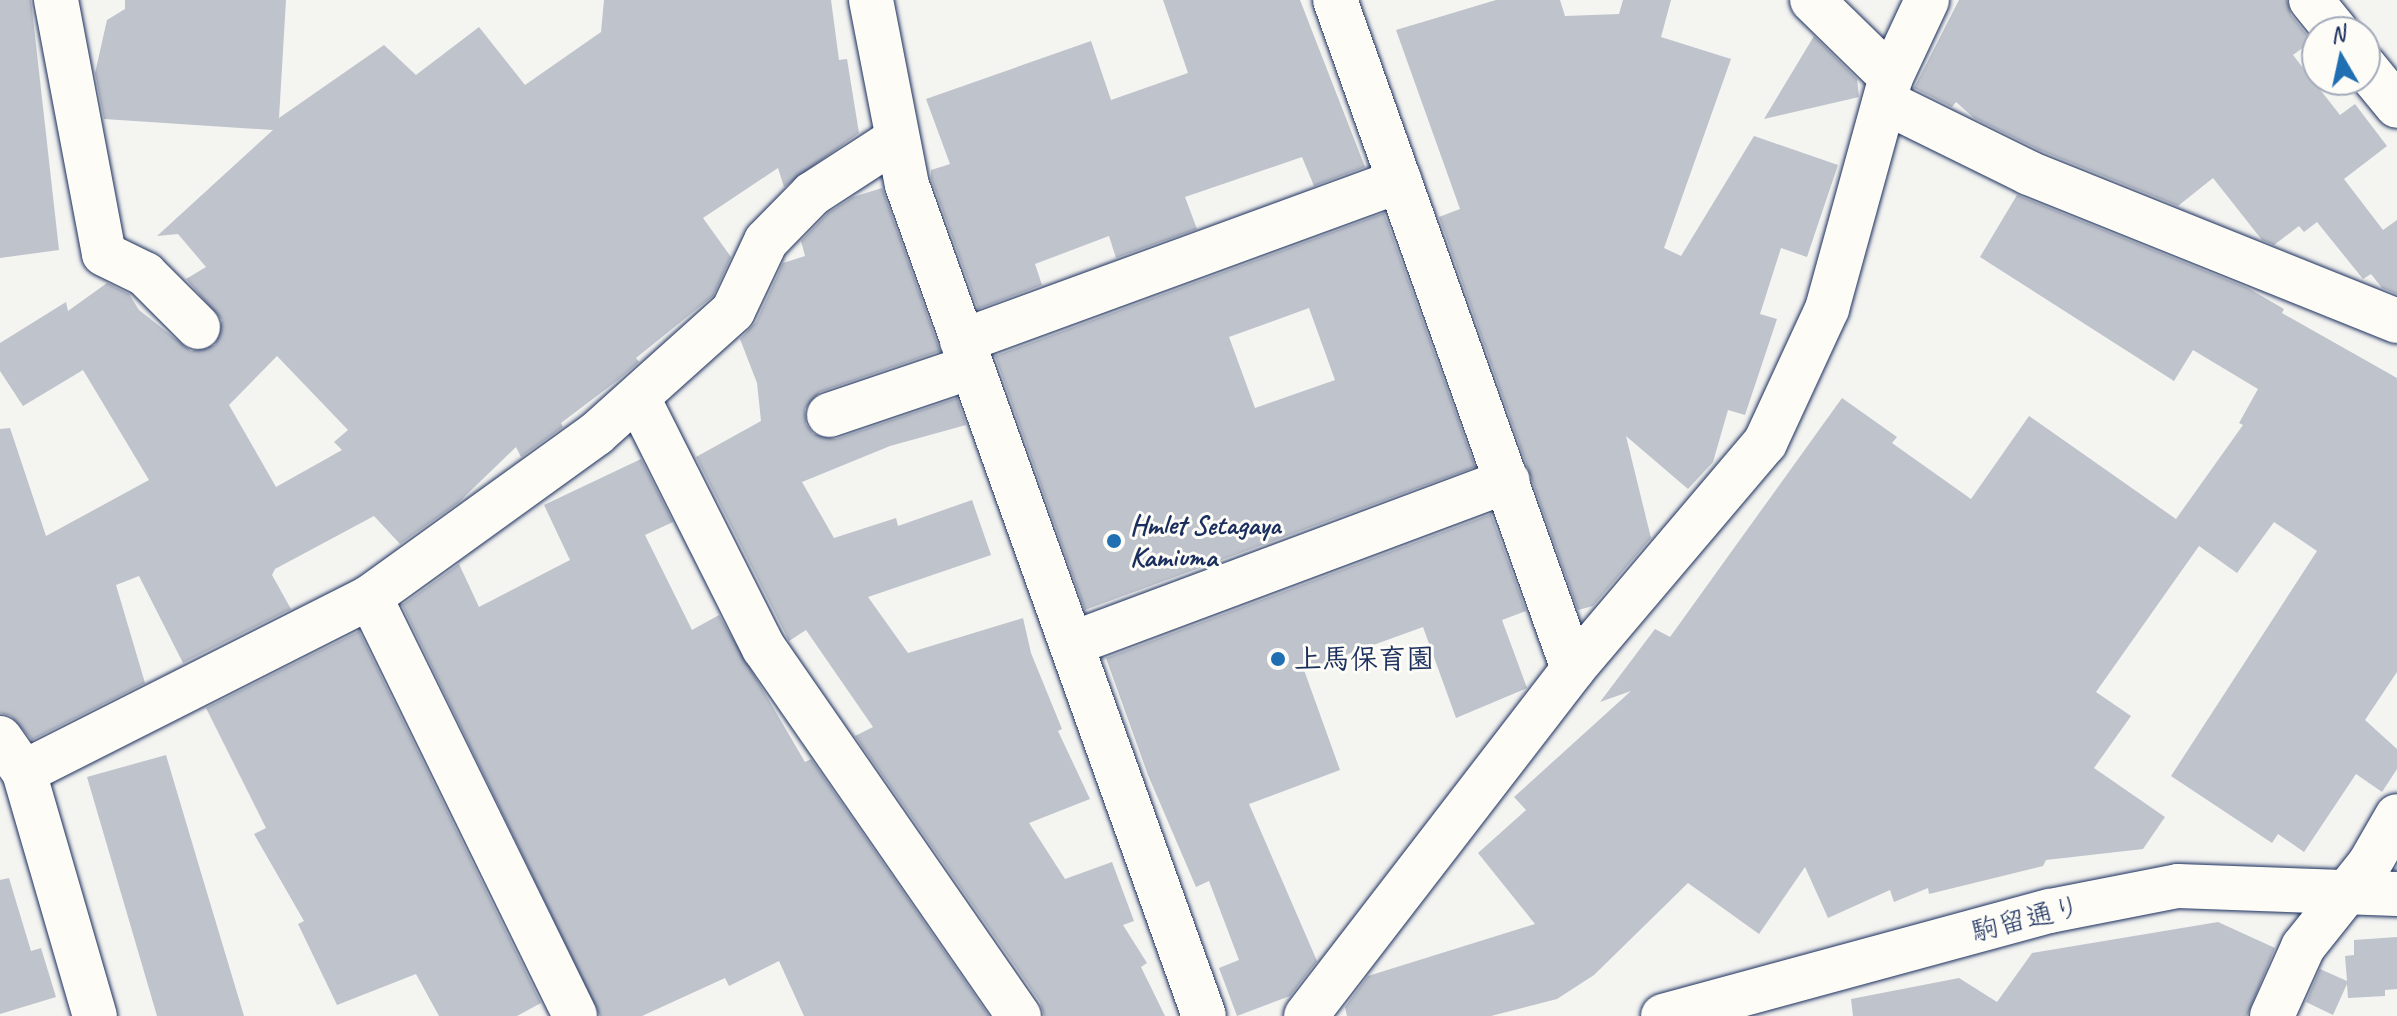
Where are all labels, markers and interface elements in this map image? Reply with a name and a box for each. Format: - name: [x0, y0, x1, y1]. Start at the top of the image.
- north arrow: [2301, 16, 2381, 96]
- text: N: [2329, 19, 2346, 49]
- place label: Hmlet Setagaya Kamiuma: [1130, 508, 1280, 574]
- marker: Hmlet Setagaya Kamiuma: [1105, 532, 1123, 550]
- place label: 上馬保育園: [1294, 642, 1434, 676]
- marker: 上馬保育園: [1269, 650, 1287, 668]
- street label: 駒留通り: [1968, 889, 2084, 949]

